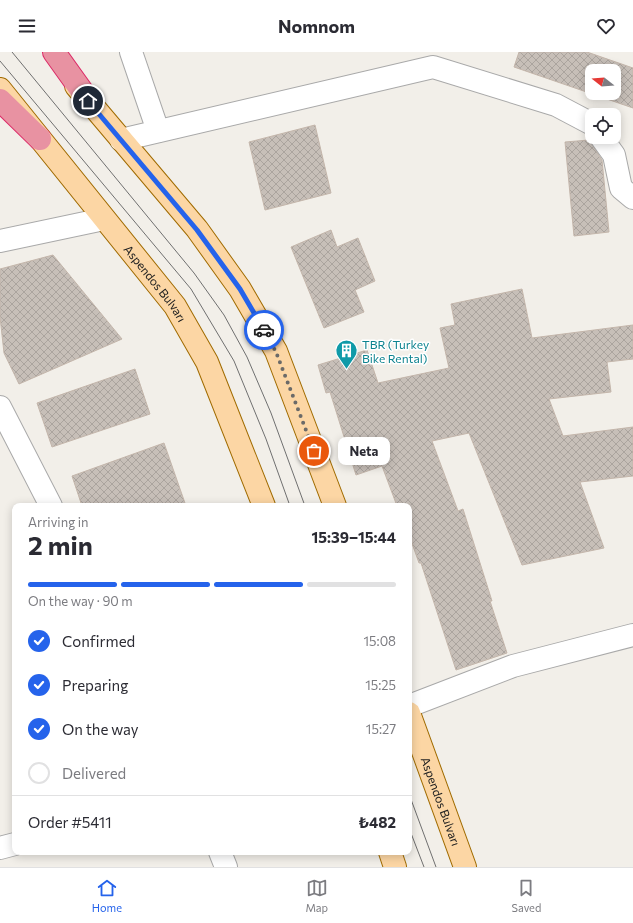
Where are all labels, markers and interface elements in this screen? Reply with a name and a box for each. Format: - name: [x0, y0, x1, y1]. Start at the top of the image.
- icon: menu: [16, 15, 38, 37]
- text: Nomnom: [278, 15, 355, 37]
- icon: heart: [595, 15, 617, 37]
- north arrow: [585, 64, 621, 100]
- map controls: [585, 64, 621, 144]
- pin: [71, 84, 105, 118]
- icon: home: [77, 90, 99, 112]
- button: locate: [585, 108, 621, 144]
- street label: Aspendos Bulvarı: [121, 242, 190, 324]
- courier: [244, 310, 284, 350]
- icon: car: [253, 319, 275, 341]
- place label: TBR (Turkey Bike Rental): [362, 337, 429, 365]
- building icon: TBR (Turkey Bike Rental): [334, 338, 360, 371]
- pin: [297, 434, 331, 468]
- callout: Neta: [338, 437, 390, 465]
- icon: bag: [303, 440, 325, 462]
- text: Neta: [350, 443, 378, 459]
- text: Arriving in: [28, 514, 88, 530]
- text: 15:39–15:44: [311, 528, 396, 546]
- text: 2 min: [28, 529, 93, 560]
- text: On the way · 90 m: [28, 593, 133, 609]
- icon: check: [28, 630, 50, 652]
- text: Confirmed: [62, 632, 135, 650]
- text: 15:08: [364, 633, 396, 649]
- icon: check: [28, 674, 50, 696]
- text: Preparing: [62, 676, 128, 694]
- text: 15:25: [365, 677, 396, 693]
- icon: check: [28, 718, 50, 740]
- text: On the way: [62, 720, 139, 738]
- text: 15:27: [366, 721, 396, 737]
- street label: Aspendos Bulvarı: [419, 755, 464, 848]
- text: Delivered: [62, 764, 126, 782]
- text: Order #5411: [28, 813, 112, 831]
- text: ₺482: [358, 813, 396, 831]
- tab: Home: [92, 877, 122, 914]
- tab: Map: [305, 877, 328, 914]
- tab: Saved: [512, 877, 541, 914]

